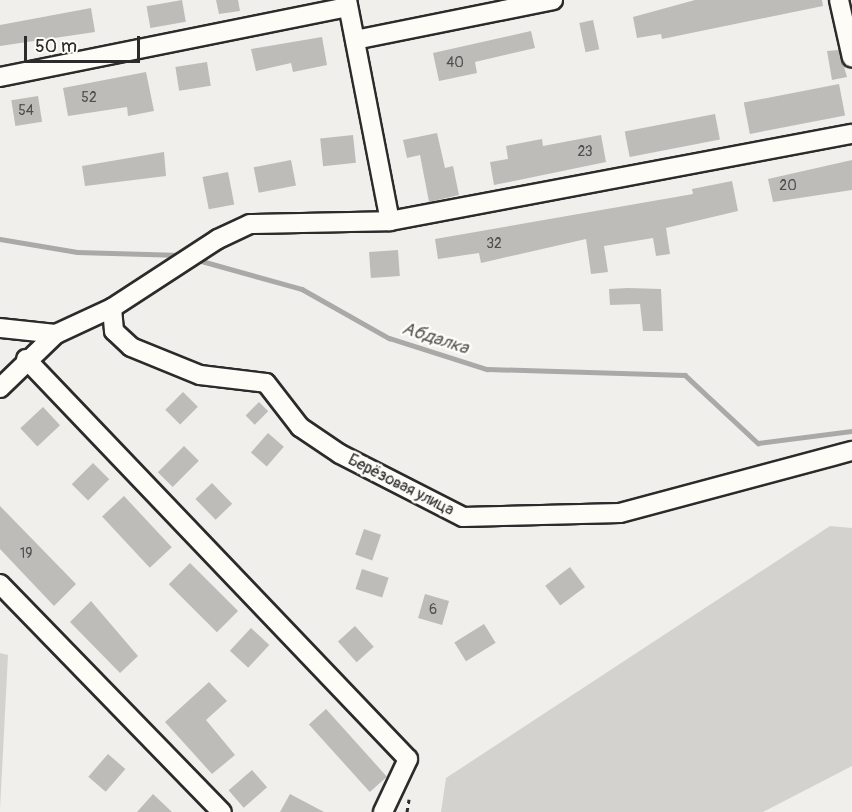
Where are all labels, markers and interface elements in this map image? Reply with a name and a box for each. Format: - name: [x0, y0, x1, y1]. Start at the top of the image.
- scale bar: [27, 24, 142, 62]
- text: 50 m: [35, 35, 77, 58]
- house number: 40: [446, 55, 464, 71]
- house number: 52: [81, 90, 97, 106]
- house number: 54: [18, 103, 34, 119]
- house number: 23: [577, 144, 593, 160]
- house number: 20: [779, 178, 797, 194]
- house number: 32: [486, 236, 502, 252]
- water label: Абдалка: [399, 318, 471, 360]
- street label: Берёзовая улица: [345, 450, 457, 520]
- house number: 19: [20, 546, 32, 562]
- house number: 6: [429, 602, 437, 618]

